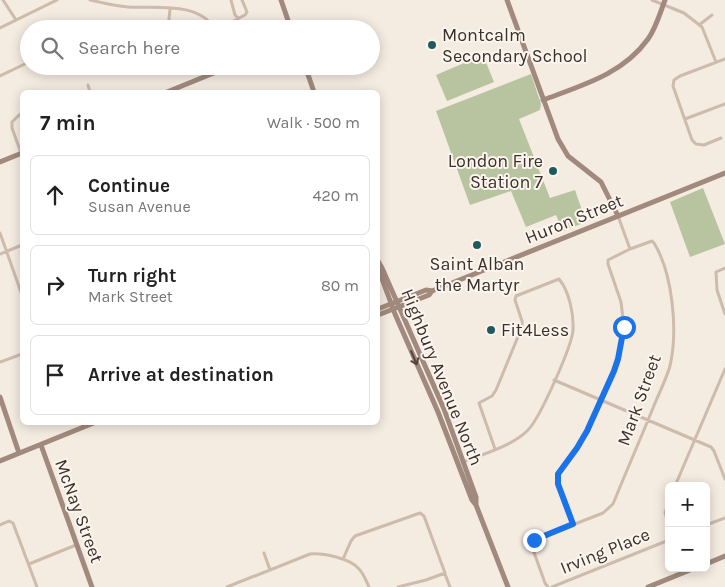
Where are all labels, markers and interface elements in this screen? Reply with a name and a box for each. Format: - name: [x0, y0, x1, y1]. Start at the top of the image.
- search box: [20, 20, 380, 75]
- place label: Montcalm Secondary School: [442, 24, 588, 67]
- icon: search: [38, 34, 66, 62]
- text: Search here: [78, 37, 180, 59]
- marker: Montcalm Secondary School: [426, 39, 438, 51]
- text: 7 min: [40, 111, 96, 135]
- text: Walk · 500 m: [267, 113, 360, 132]
- place label: London Fire Station 7: [448, 150, 544, 193]
- marker: London Fire Station 7: [547, 165, 559, 177]
- text: Continue: [88, 175, 170, 197]
- icon: ahead: [41, 181, 69, 209]
- text: 420 m: [313, 186, 359, 205]
- street label: Huron Street: [522, 189, 626, 249]
- text: Susan Avenue: [88, 197, 191, 216]
- marker: Saint Alban the Martyr: [471, 239, 483, 251]
- place label: Saint Alban the Martyr: [430, 253, 524, 296]
- text: Turn right: [88, 265, 177, 287]
- icon: right: [41, 271, 69, 299]
- text: 80 m: [321, 276, 359, 295]
- street label: Highbury Avenue North: [396, 285, 488, 469]
- text: Mark Street: [88, 287, 173, 306]
- route start: [613, 316, 636, 339]
- place label: Fit4Less: [501, 319, 569, 341]
- marker: Fit4Less: [485, 324, 497, 336]
- one-way arrow: [410, 350, 420, 365]
- street label: Mark Street: [612, 351, 666, 449]
- icon: arrive: [41, 361, 69, 389]
- text: Arrive at destination: [88, 364, 274, 386]
- street label: McNay Street: [50, 456, 108, 566]
- map controls: [665, 482, 710, 572]
- button: +: [665, 482, 710, 527]
- street label: Irving Place: [557, 523, 653, 579]
- button: −: [665, 527, 710, 572]
- route end: [523, 529, 546, 552]

